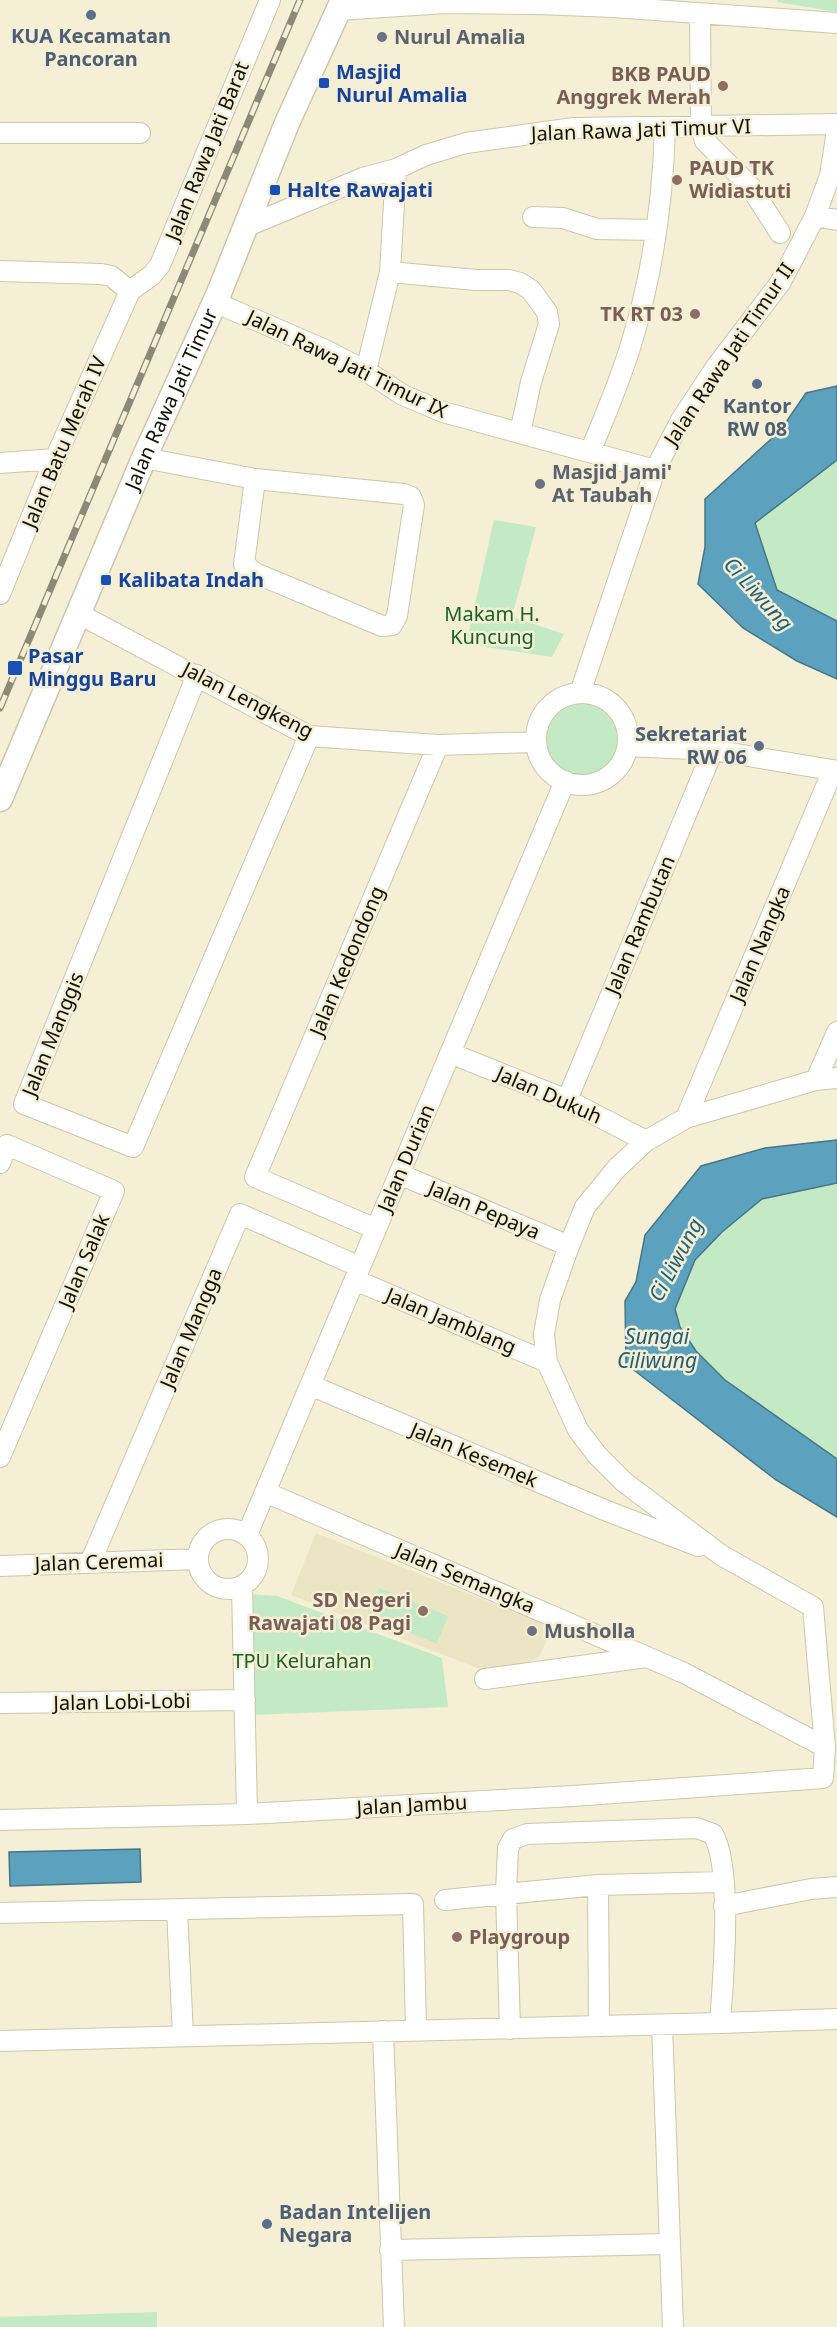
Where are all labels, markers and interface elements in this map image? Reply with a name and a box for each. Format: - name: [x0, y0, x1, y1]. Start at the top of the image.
- marker: KUA Kecamatan Pancoran: [84, 8, 98, 22]
- place label: KUA Kecamatan Pancoran: [11, 22, 171, 72]
- place label: Nurul Amalia: [394, 23, 526, 50]
- marker: Nurul Amalia: [375, 30, 389, 44]
- street label: Jalan Rawa Jati Barat: [157, 57, 255, 246]
- place label: Masjid Nurul Amalia: [336, 58, 468, 108]
- place label: BKB PAUD Anggrek Merah: [556, 60, 711, 110]
- marker: Masjid Nurul Amalia: [317, 76, 331, 90]
- marker: BKB PAUD Anggrek Merah: [716, 79, 730, 93]
- street label: Jalan Rawa Jati Timur VI: [528, 112, 752, 147]
- place label: PAUD TK Widiastuti: [689, 154, 791, 204]
- marker: PAUD TK Widiastuti: [670, 173, 684, 187]
- place label: Halte Rawajati: [287, 176, 433, 203]
- marker: Halte Rawajati: [268, 183, 282, 197]
- street label: Jalan Rawa Jati Timur II: [656, 257, 800, 452]
- place label: TK RT 03: [600, 300, 683, 327]
- street label: Jalan Rawa Jati Timur IX: [241, 302, 452, 424]
- street label: Jalan Rawa Jati Timur: [117, 304, 223, 496]
- marker: TK RT 03: [688, 307, 702, 321]
- street label: Jalan Batu Merah IV: [14, 352, 112, 534]
- marker: Kantor RW 08: [750, 377, 764, 391]
- place label: Kantor RW 08: [723, 392, 791, 442]
- place label: Masjid Jami' At Taubah: [552, 458, 672, 508]
- marker: Masjid Jami' At Taubah: [533, 477, 547, 491]
- water label: Ci Liwung: [718, 550, 799, 636]
- place label: Kalibata Indah: [118, 566, 264, 593]
- marker: Kalibata Indah: [99, 573, 113, 587]
- park label: Makam H. Kuncung: [444, 600, 540, 650]
- place label: Pasar Minggu Baru: [28, 642, 157, 692]
- street label: Jalan Lengkeng: [176, 654, 318, 744]
- marker: Pasar Minggu Baru: [6, 659, 24, 677]
- place label: Sekretariat RW 06: [635, 720, 747, 770]
- marker: Sekretariat RW 06: [752, 739, 766, 753]
- street label: Jalan Rambutan: [597, 851, 681, 1000]
- street label: Jalan Kedondong: [302, 882, 390, 1042]
- street label: Jalan Nangka: [722, 882, 796, 1008]
- street label: Jalan Manggis: [15, 968, 90, 1102]
- street label: Jalan Dukuh: [490, 1058, 606, 1130]
- street label: Jalan Durian: [370, 1100, 440, 1218]
- street label: Jalan Pepaya: [422, 1173, 544, 1245]
- street label: Jalan Salak: [51, 1209, 116, 1314]
- water label: Ci Liwung: [642, 1213, 709, 1306]
- street label: Jalan Mangga: [152, 1264, 228, 1394]
- street label: Jalan Jamblang: [380, 1280, 521, 1360]
- water label: Sungai Ciliwung: [617, 1322, 697, 1374]
- street label: Jalan Kesemek: [405, 1415, 542, 1494]
- street label: Jalan Semangka: [389, 1535, 539, 1619]
- street label: Jalan Ceremai: [32, 1546, 164, 1577]
- place label: SD Negeri Rawajati 08 Pagi: [248, 1586, 411, 1636]
- marker: SD Negeri Rawajati 08 Pagi: [416, 1604, 430, 1618]
- place label: Musholla: [544, 1617, 635, 1644]
- marker: Musholla: [525, 1624, 539, 1638]
- park label: TPU Kelurahan: [232, 1647, 372, 1674]
- street label: Jalan Lobi-Lobi: [51, 1687, 191, 1716]
- street label: Jalan Jambu: [354, 1788, 468, 1821]
- place label: Playgroup: [469, 1923, 570, 1950]
- marker: Playgroup: [450, 1930, 464, 1944]
- place label: Badan Intelijen Negara: [279, 2198, 431, 2248]
- marker: Badan Intelijen Negara: [260, 2217, 274, 2231]

